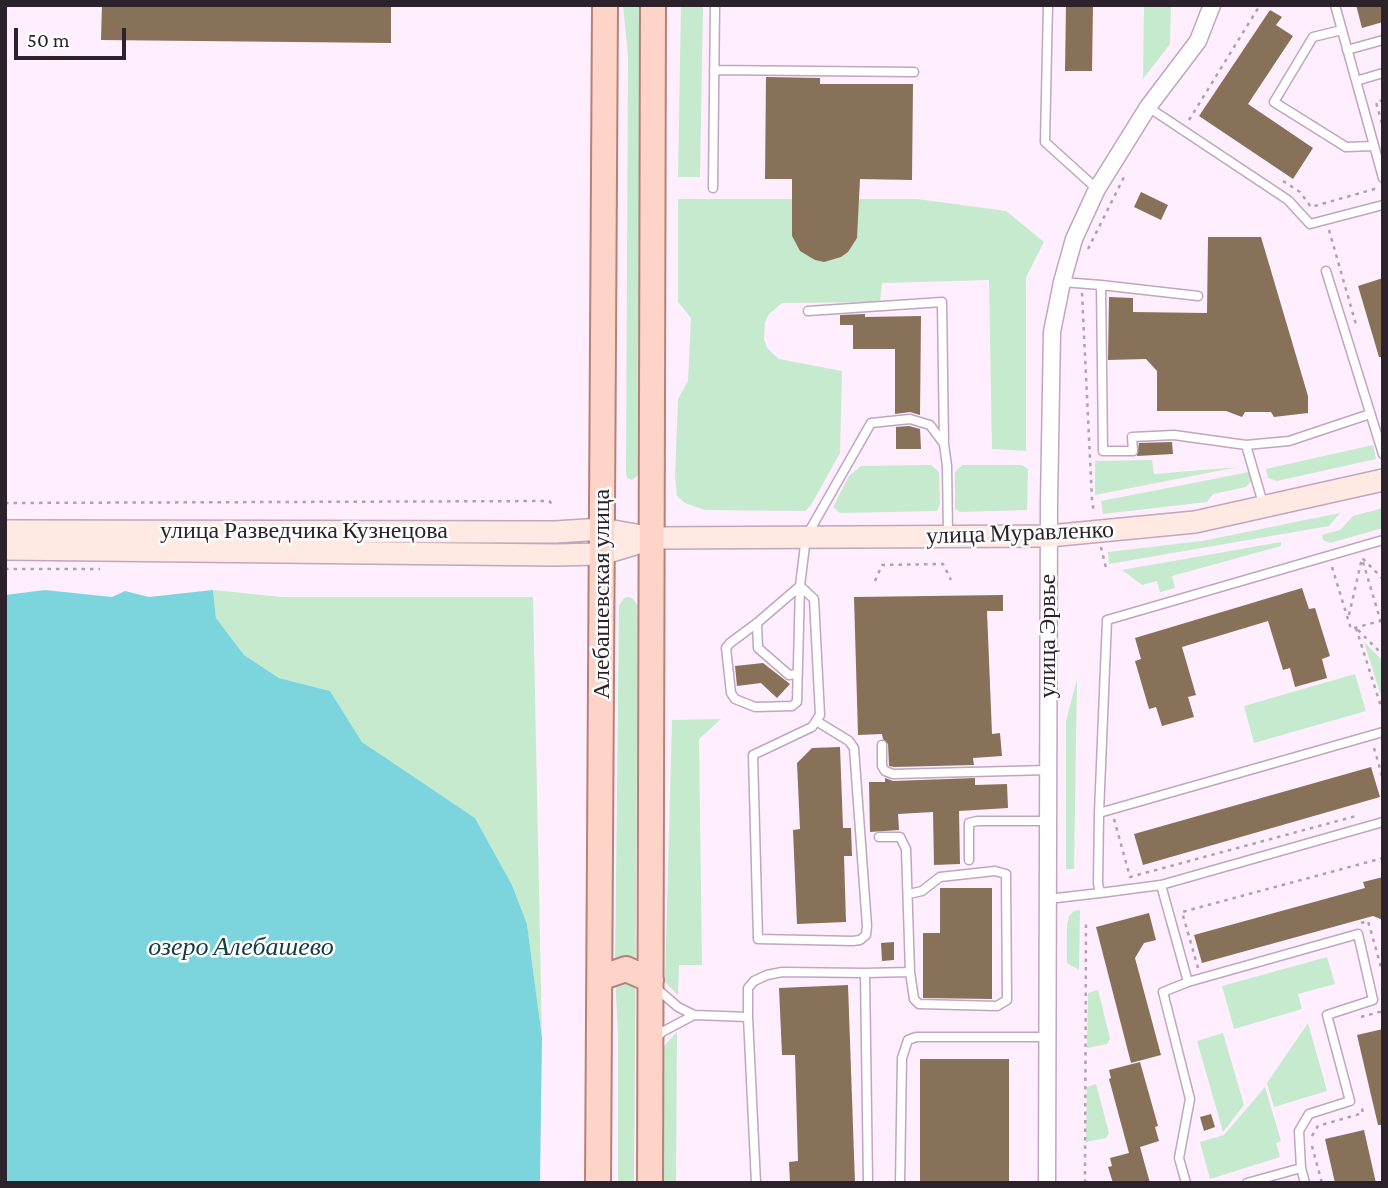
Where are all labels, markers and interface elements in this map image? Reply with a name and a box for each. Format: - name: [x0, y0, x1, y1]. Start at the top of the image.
- scale bar: [18, 14, 130, 58]
- text: 50 m: [27, 28, 70, 52]
- street label: Алебашевская улица: [588, 489, 616, 699]
- street label: улица Муравленко: [926, 515, 1114, 551]
- street label: улица Разведчика Кузнецова: [160, 517, 448, 545]
- street label: улица Эрвье: [1034, 574, 1062, 698]
- water label: озеро Алебашево: [148, 931, 334, 963]

